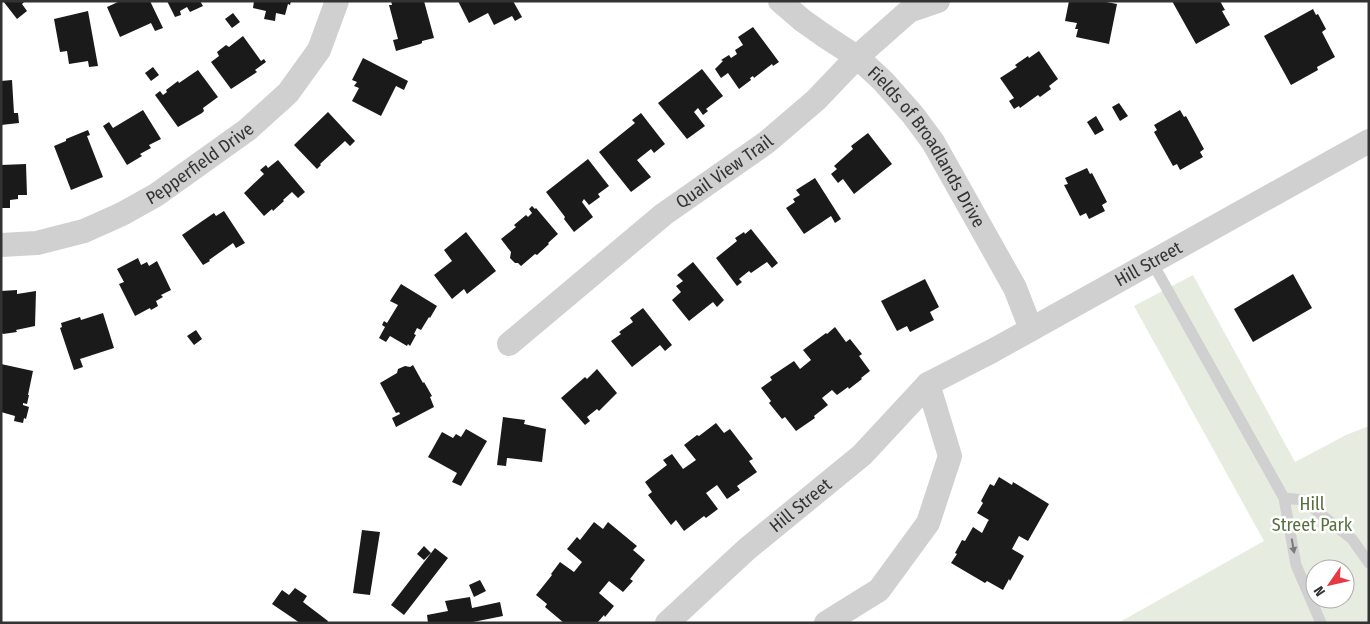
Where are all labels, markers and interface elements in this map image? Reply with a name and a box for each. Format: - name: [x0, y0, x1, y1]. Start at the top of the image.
- street label: Fields of Broadlands Drive: [863, 61, 990, 232]
- street label: Pepperfield Drive: [142, 118, 259, 209]
- street label: Quail View Trail: [672, 130, 778, 213]
- street label: Hill Street: [1111, 236, 1186, 291]
- street label: Hill Street: [765, 473, 836, 537]
- park label: Hill Street Park: [1272, 493, 1353, 536]
- one-way arrow: [1289, 539, 1297, 555]
- north arrow: [1305, 559, 1355, 609]
- text: N: [1310, 583, 1329, 599]

